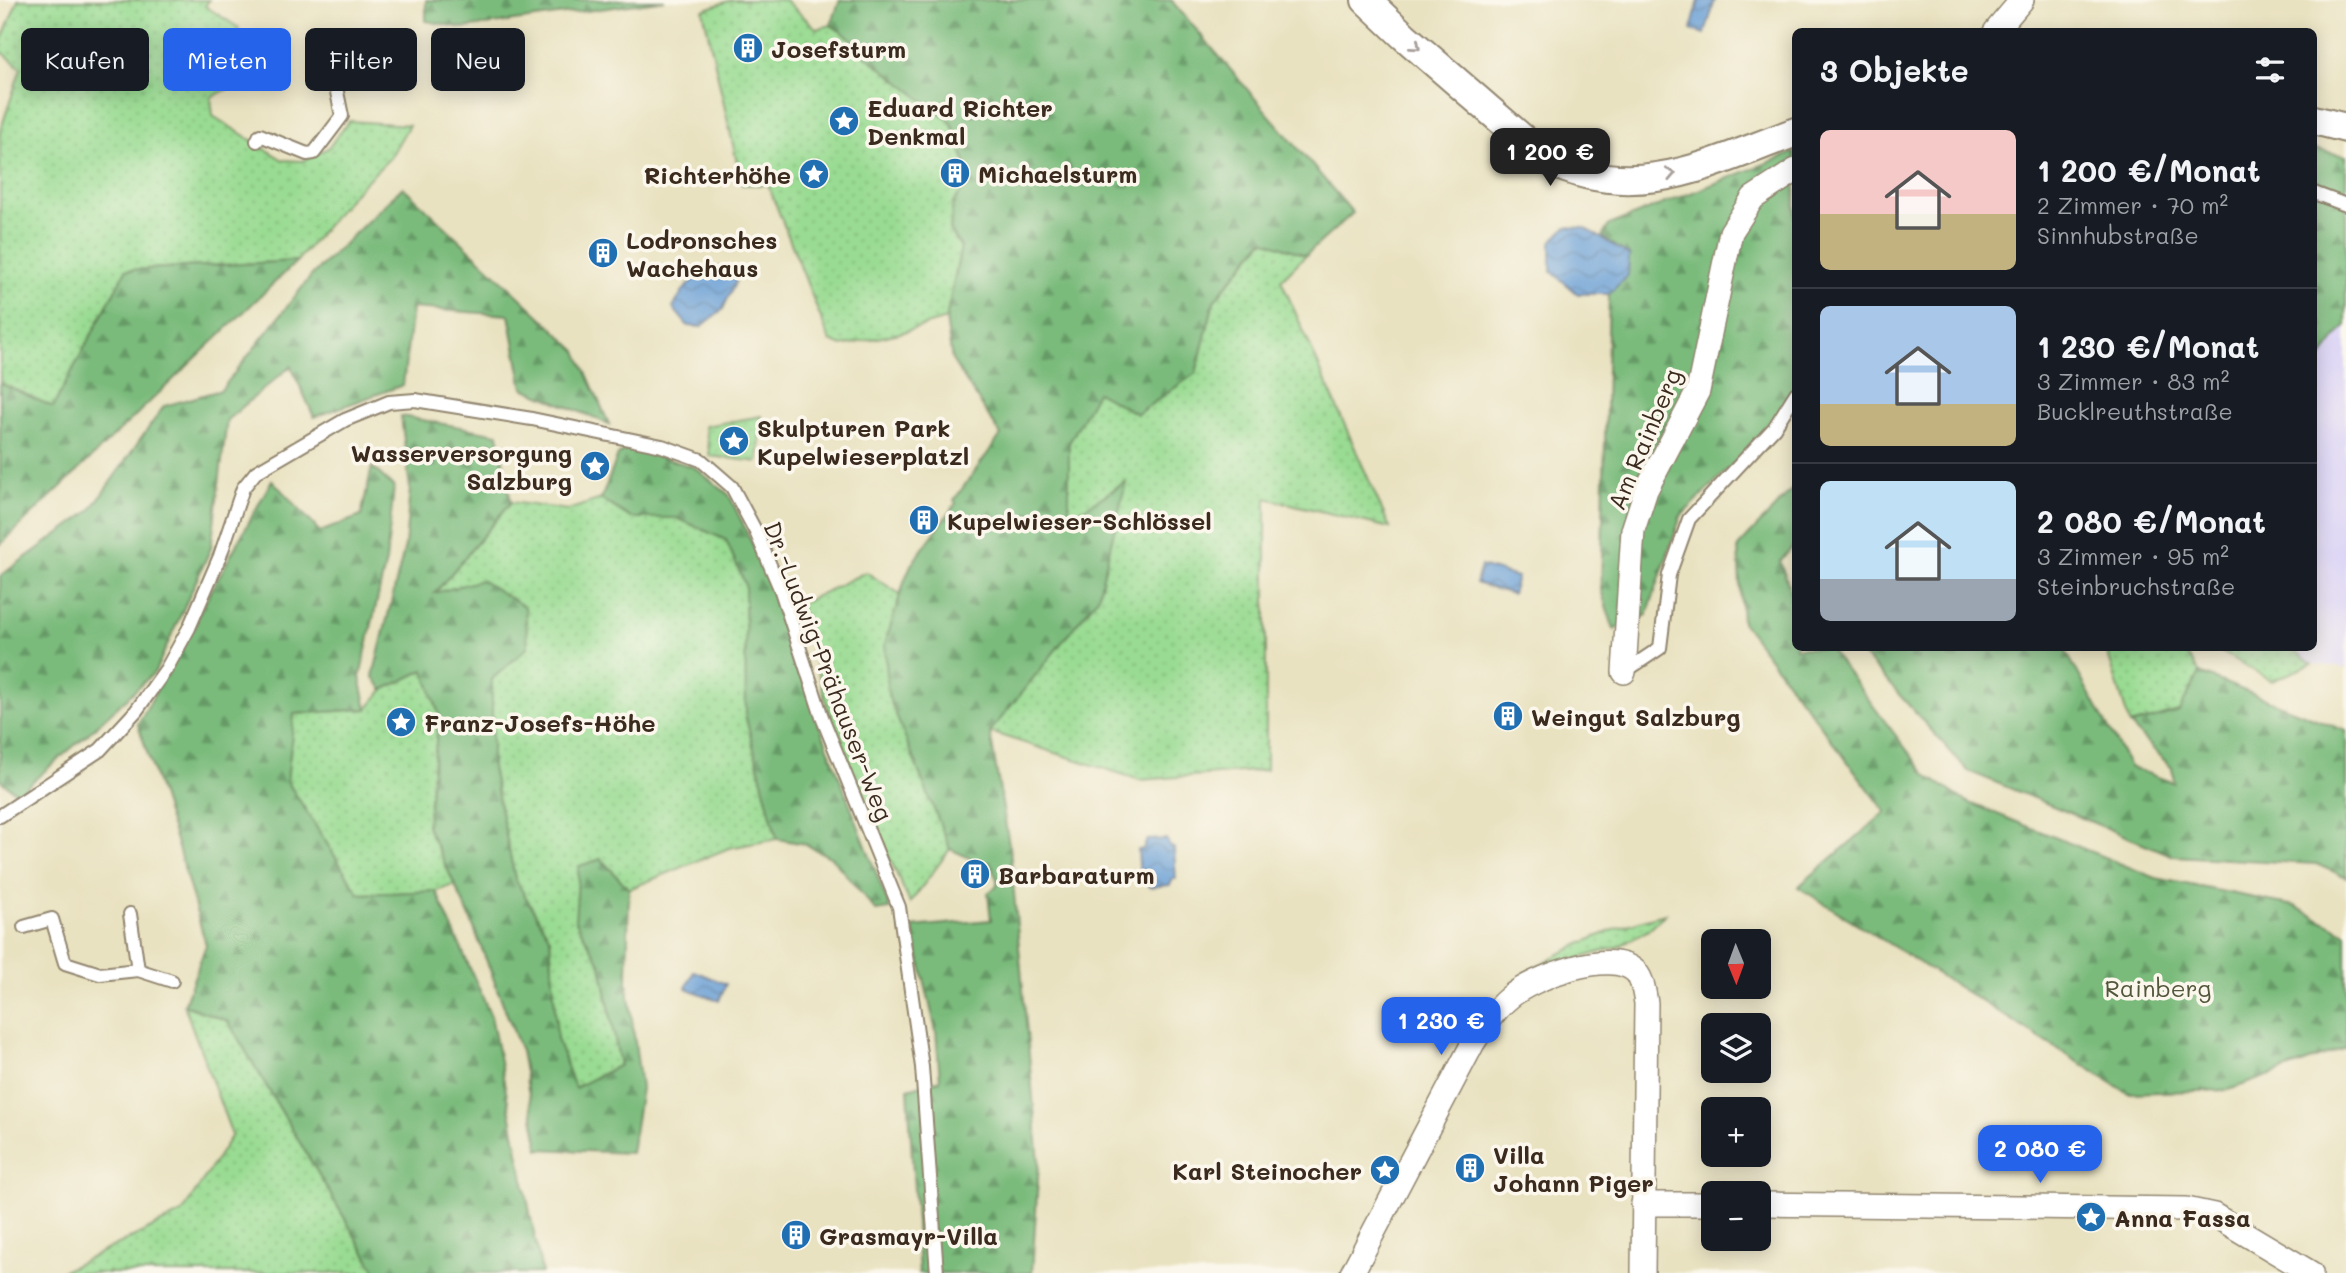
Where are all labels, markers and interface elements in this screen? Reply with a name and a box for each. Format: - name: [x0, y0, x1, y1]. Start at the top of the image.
- chip: Kaufen: [21, 28, 149, 91]
- chip: Mieten: [163, 28, 291, 91]
- chip: Filter: [305, 28, 417, 91]
- chip: Neu: [431, 28, 525, 91]
- building icon: Josefsturm: [731, 31, 765, 65]
- place label: Josefsturm: [771, 33, 906, 64]
- one-way arrow: [1408, 38, 1421, 50]
- text: 3 Objekte: [1820, 50, 1969, 90]
- icon: filters: [2251, 51, 2289, 89]
- place label: Eduard Richter Denkmal: [867, 92, 1053, 151]
- place icon: Eduard Richter Denkmal: [827, 104, 861, 138]
- pin: 1 200 €: [1485, 128, 1615, 188]
- text: 1 200 €: [1506, 136, 1594, 166]
- text: 1 200 €/Monat: [2037, 150, 2261, 190]
- building icon: Michaelsturm: [938, 156, 972, 190]
- place icon: Richterhöhe: [797, 157, 831, 191]
- place label: Michaelsturm: [978, 158, 1137, 189]
- icon: home: [1876, 158, 1960, 242]
- place label: Richterhöhe: [644, 159, 791, 190]
- one-way arrow: [1665, 168, 1677, 183]
- text: 2 Zimmer · 70 m²: [2037, 190, 2228, 220]
- text: Sinnhubstraße: [2037, 220, 2199, 250]
- place label: Lodronsches Wachehaus: [626, 224, 777, 283]
- building icon: Lodronsches Wachehaus: [586, 236, 620, 270]
- text: 1 230 €/Monat: [2037, 326, 2259, 366]
- icon: home: [1876, 334, 1960, 418]
- street label: Am Rainberg: [1600, 364, 1688, 514]
- text: 3 Zimmer · 83 m²: [2037, 366, 2229, 396]
- text: Bucklreuthstraße: [2037, 396, 2233, 426]
- place label: Skulpturen Park Kupelwieserplatzl: [757, 412, 969, 471]
- place icon: Skulpturen Park Kupelwieserplatzl: [717, 424, 751, 458]
- place label: Wasserversorgung Salzburg: [351, 437, 572, 496]
- place icon: Wasserversorgung Salzburg: [578, 449, 612, 483]
- text: 2 080 €/Monat: [2037, 501, 2266, 541]
- building icon: Kupelwieser-Schlössel: [907, 503, 941, 537]
- place label: Kupelwieser-Schlössel: [947, 505, 1212, 536]
- icon: home: [1876, 509, 1960, 593]
- street label: Dr.-Ludwig-Prähauser-Weg: [757, 517, 901, 825]
- text: 3 Zimmer · 95 m²: [2037, 541, 2229, 571]
- text: Steinbruchstraße: [2037, 571, 2235, 601]
- building icon: Weingut Salzburg: [1491, 699, 1525, 733]
- place label: Weingut Salzburg: [1531, 701, 1741, 732]
- place icon: Franz-Josefs-Höhe: [384, 705, 418, 739]
- place label: Franz-Josefs-Höhe: [424, 707, 656, 738]
- building icon: Barbaraturm: [958, 857, 992, 891]
- place label: Barbaraturm: [998, 859, 1155, 890]
- north arrow: [1701, 929, 1771, 999]
- map controls: [1701, 929, 1771, 1251]
- park label: Rainberg: [2104, 972, 2212, 1003]
- pin: 1 230 €: [1376, 998, 1506, 1057]
- text: 1 230 €: [1398, 1005, 1484, 1035]
- button: layers: [1701, 1013, 1771, 1083]
- button: +: [1701, 1097, 1771, 1167]
- pin: 2 080 €: [1975, 1126, 2105, 1185]
- text: 2 080 €: [1994, 1133, 2086, 1163]
- place label: Villa Johann Piger: [1493, 1139, 1654, 1198]
- building icon: Villa Johann Piger: [1453, 1151, 1487, 1185]
- place icon: Karl Steinocher: [1368, 1153, 1402, 1187]
- place label: Karl Steinocher: [1172, 1155, 1362, 1186]
- button: −: [1701, 1181, 1771, 1251]
- place icon: Anna Fassa: [2074, 1200, 2108, 1234]
- place label: Anna Fassa: [2114, 1202, 2251, 1233]
- building icon: Grasmayr-Villa: [779, 1218, 813, 1252]
- place label: Grasmayr-Villa: [819, 1220, 998, 1251]

